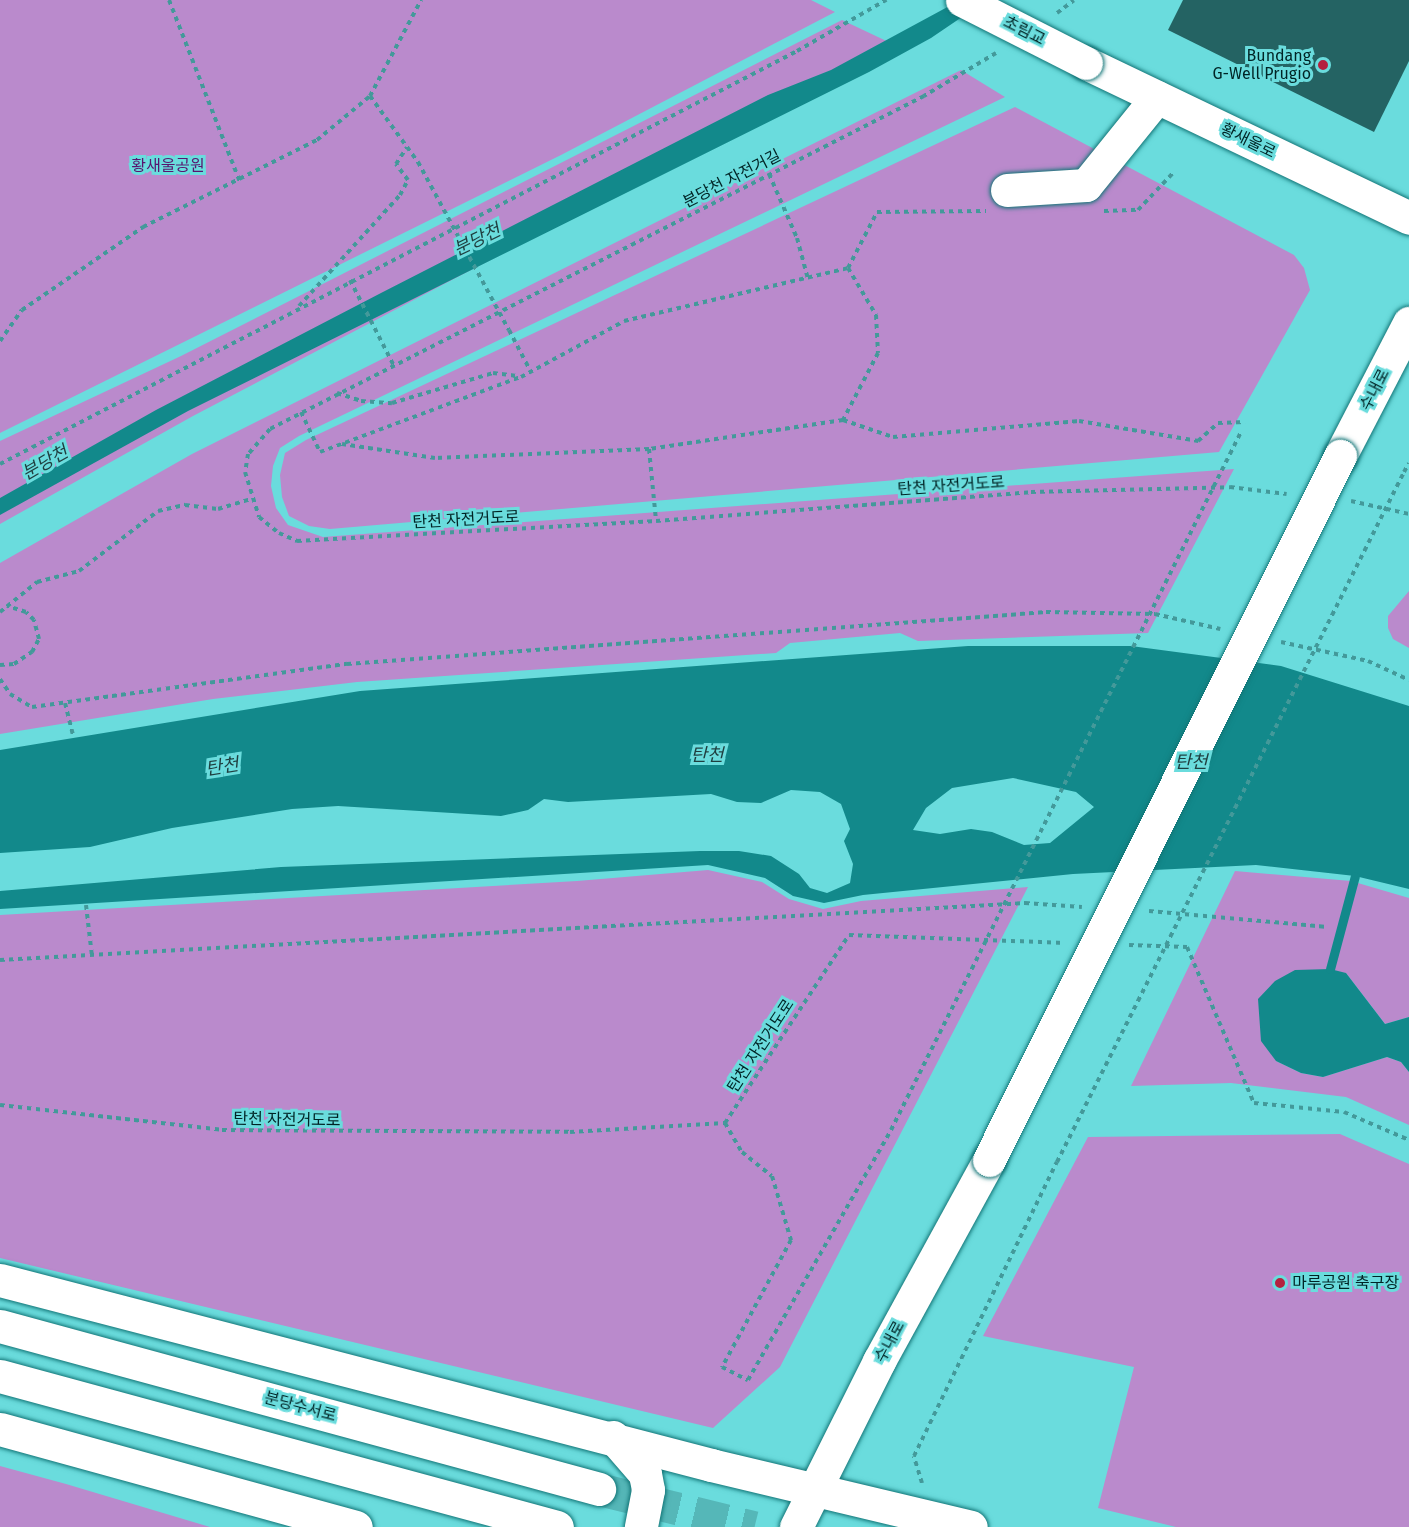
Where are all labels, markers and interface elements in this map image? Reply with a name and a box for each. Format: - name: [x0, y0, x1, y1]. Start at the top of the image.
- street label: 초림교: [1000, 12, 1048, 50]
- place label: Bundang G-Well Prugio: [1212, 46, 1311, 84]
- marker: Bundang G-Well Prugio: [1316, 58, 1330, 72]
- street label: 황새울로: [1217, 119, 1279, 163]
- street label: 분당천 자전거길: [680, 146, 784, 212]
- park label: 황새울공원: [131, 156, 205, 176]
- water label: 분당천: [450, 219, 504, 261]
- street label: 수내로: [1356, 366, 1394, 414]
- water label: 분당천: [18, 441, 72, 485]
- street label: 탄천 자전거도로: [897, 473, 1005, 499]
- street label: 탄천 자전거도로: [412, 508, 520, 532]
- water label: 탄천: [690, 744, 724, 766]
- water label: 탄천: [1174, 751, 1208, 773]
- water label: 탄천: [204, 754, 240, 780]
- street label: 탄천 자전거도로: [724, 996, 798, 1096]
- street label: 탄천 자전거도로: [233, 1109, 341, 1131]
- place label: 마루공원 축구장: [1292, 1273, 1399, 1293]
- marker: 마루공원 축구장: [1273, 1276, 1287, 1290]
- street label: 수내로: [871, 1318, 909, 1366]
- street label: 분당수서로: [262, 1388, 338, 1426]

